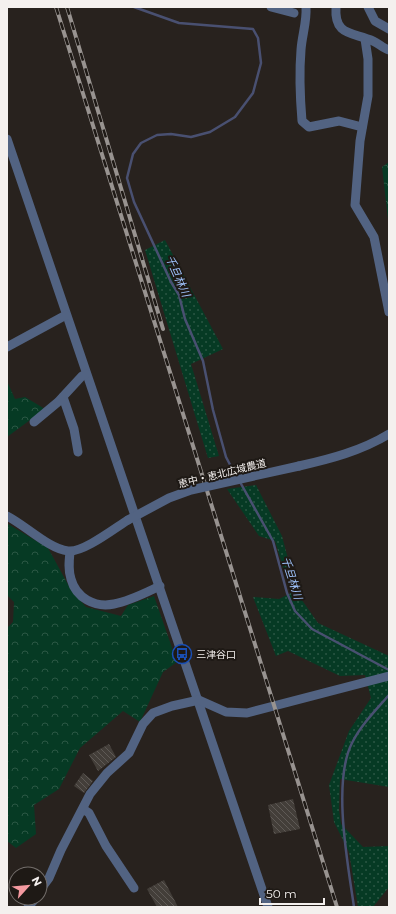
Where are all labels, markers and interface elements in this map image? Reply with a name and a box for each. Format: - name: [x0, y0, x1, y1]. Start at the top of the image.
- water label: 千旦林川: [163, 253, 194, 300]
- street label: 恵中・恵北広域農道: [177, 456, 267, 491]
- water label: 千旦林川: [279, 555, 306, 602]
- bus stop icon: 三津谷口: [171, 643, 193, 665]
- place label: 三津谷口: [196, 648, 236, 661]
- north arrow: [8, 866, 48, 906]
- text: N: [29, 874, 45, 889]
- scale bar: [260, 880, 324, 906]
- text: 50 m: [266, 886, 297, 901]

